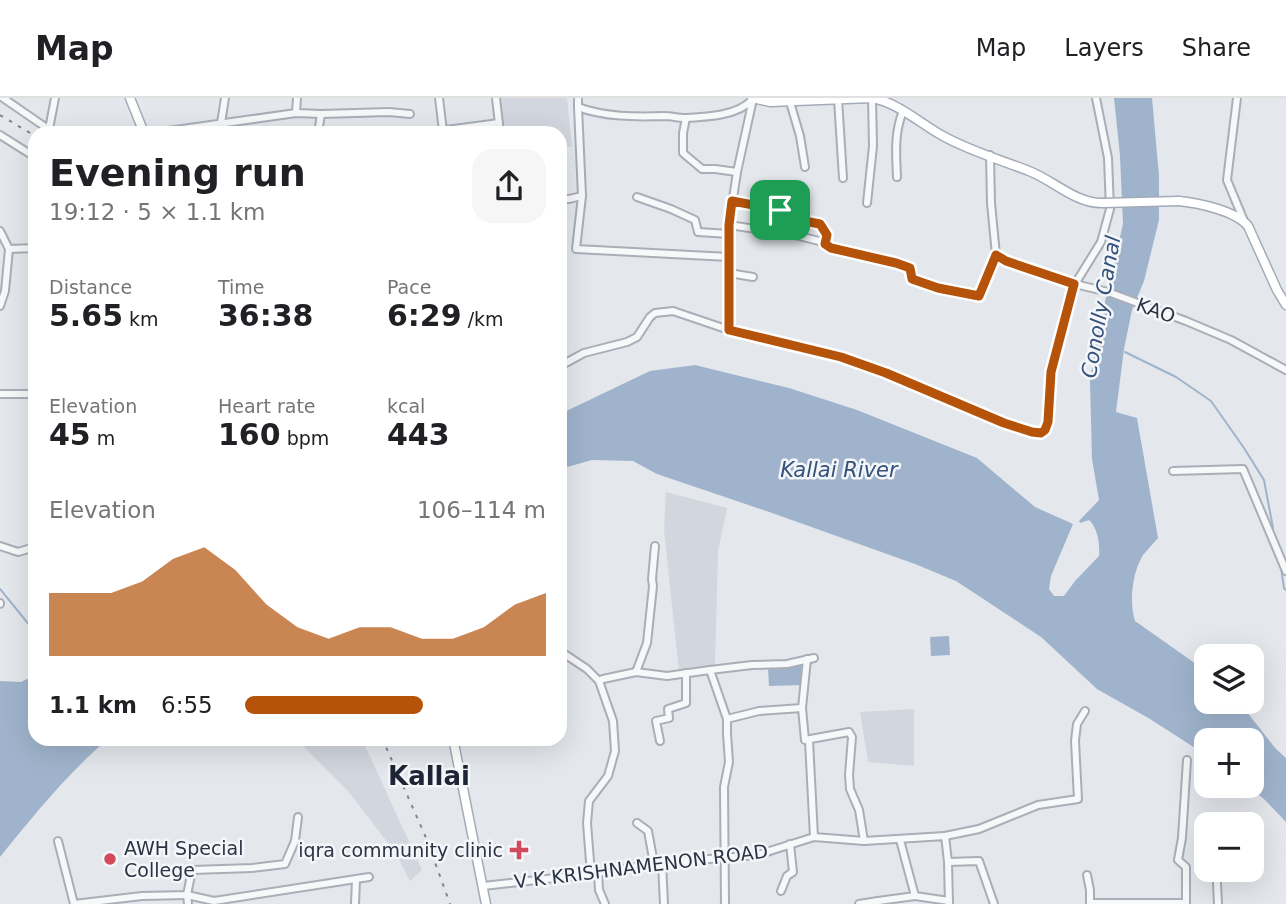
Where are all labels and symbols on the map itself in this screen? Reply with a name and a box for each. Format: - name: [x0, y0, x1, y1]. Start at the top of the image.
- pin: [750, 180, 810, 240]
- water label: Conolly Canal: [1077, 234, 1125, 380]
- street label: KAO: [1134, 293, 1178, 327]
- water label: Kallai River: [780, 458, 899, 482]
- district label: Kallai: [388, 761, 470, 791]
- place label: AWH Special College: [124, 837, 244, 881]
- place label: iqra community clinic: [298, 839, 503, 861]
- marker: iqra community clinic: [509, 840, 529, 860]
- street label: V K KRISHNAMENON ROAD: [513, 840, 769, 892]
- marker: AWH Special College: [102, 851, 118, 867]

